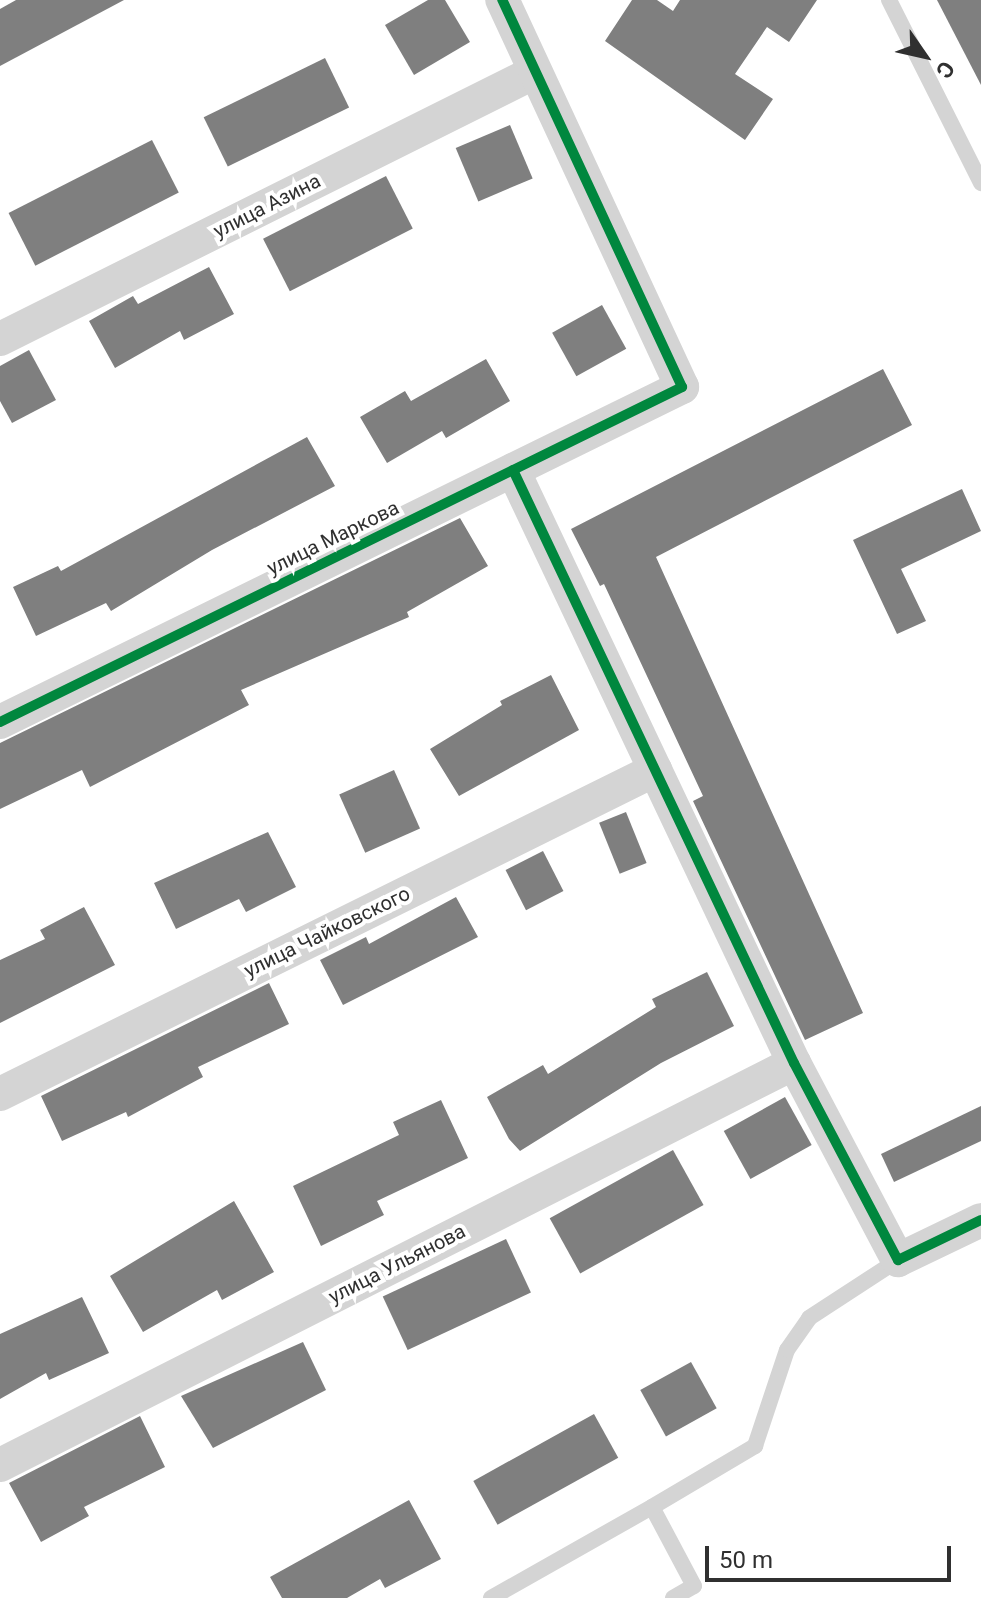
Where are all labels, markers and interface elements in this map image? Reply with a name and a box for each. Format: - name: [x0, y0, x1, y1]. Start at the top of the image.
- north arrow: [885, 16, 965, 96]
- text: С: [931, 57, 960, 83]
- street label: улица Азина: [209, 169, 325, 243]
- street label: улица Маркова: [263, 496, 403, 580]
- street label: улица Чайковского: [240, 881, 414, 983]
- street label: улица Ульянова: [325, 1219, 469, 1309]
- scale bar: [709, 1530, 955, 1580]
- text: 50 m: [719, 1546, 773, 1574]

